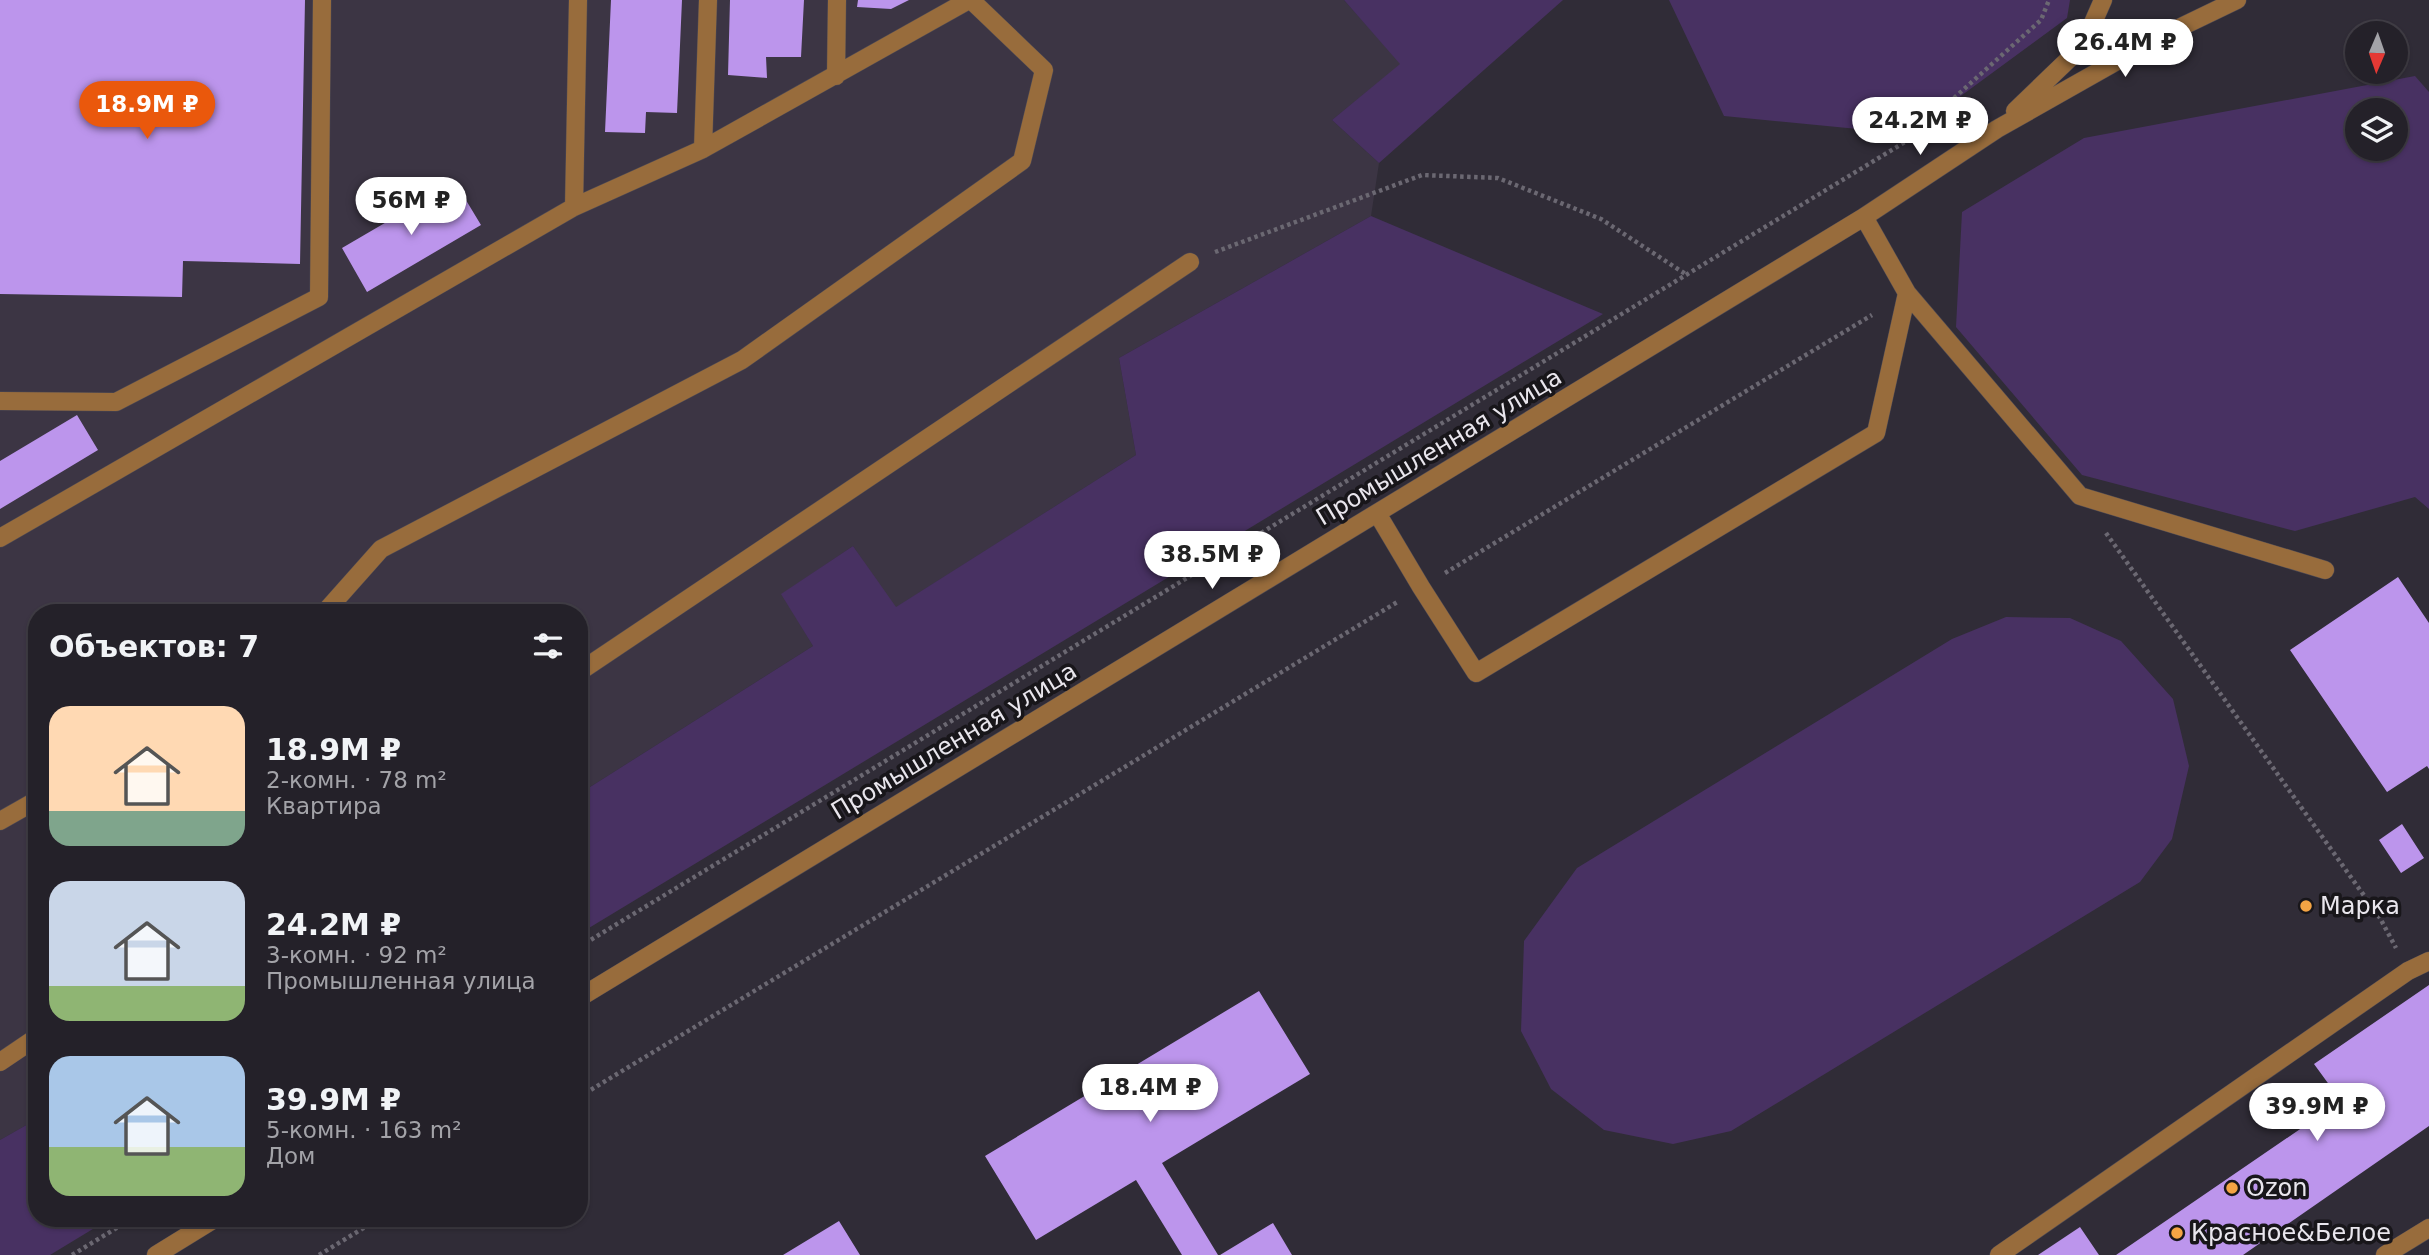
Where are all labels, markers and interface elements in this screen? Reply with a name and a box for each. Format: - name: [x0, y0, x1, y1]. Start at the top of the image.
- pin: 26.4M ₽: [2060, 20, 2190, 79]
- north arrow: [2345, 21, 2408, 84]
- map controls: [2345, 21, 2408, 161]
- text: 26.4M ₽: [2073, 29, 2177, 55]
- pin: 18.9M ₽: [82, 82, 212, 141]
- text: 18.9M ₽: [95, 91, 199, 117]
- pin: 24.2M ₽: [1855, 97, 1985, 157]
- button: layers: [2345, 98, 2408, 161]
- text: 24.2M ₽: [1868, 107, 1972, 133]
- pin: 56M ₽: [362, 177, 460, 237]
- text: 56M ₽: [372, 187, 450, 213]
- street label: Промышленная улица: [1311, 363, 1567, 531]
- pin: 38.5M ₽: [1147, 532, 1277, 591]
- text: 38.5M ₽: [1160, 541, 1264, 567]
- icon: filters: [529, 627, 567, 665]
- text: Объектов: 7: [49, 629, 259, 664]
- street label: Промышленная улица: [826, 657, 1082, 825]
- text: 18.9M ₽: [266, 732, 401, 767]
- icon: home: [105, 734, 189, 818]
- text: 2-комн. · 78 m²: [266, 767, 447, 793]
- text: Квартира: [266, 793, 382, 819]
- place label: Марка: [2320, 892, 2400, 920]
- marker: Марка: [2298, 898, 2314, 914]
- text: 24.2M ₽: [266, 907, 401, 942]
- icon: home: [105, 909, 189, 993]
- text: 3-комн. · 92 m²: [266, 942, 447, 968]
- text: Промышленная улица: [266, 968, 536, 994]
- pin: 18.4M ₽: [1085, 1064, 1215, 1124]
- text: 18.4M ₽: [1098, 1074, 1202, 1100]
- text: 39.9M ₽: [266, 1082, 401, 1117]
- icon: home: [105, 1084, 189, 1168]
- pin: 39.9M ₽: [2252, 1084, 2382, 1143]
- text: 39.9M ₽: [2265, 1093, 2369, 1119]
- text: 5-комн. · 163 m²: [266, 1117, 461, 1143]
- text: Дом: [266, 1143, 315, 1169]
- place label: Ozon: [2246, 1174, 2307, 1202]
- marker: Ozon: [2224, 1180, 2240, 1196]
- place label: Красное&Белое: [2191, 1219, 2391, 1247]
- marker: Красное&Белое: [2169, 1225, 2185, 1241]

